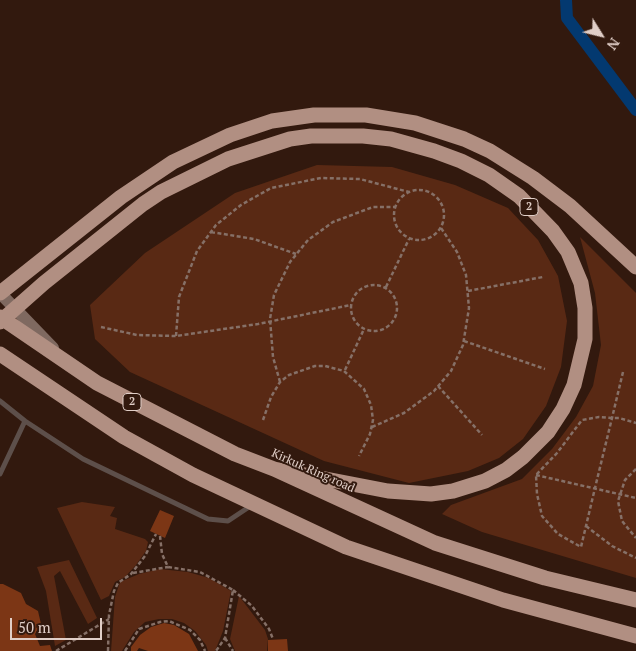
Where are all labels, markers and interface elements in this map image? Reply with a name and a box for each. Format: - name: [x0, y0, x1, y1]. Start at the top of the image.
- north arrow: [576, 10, 626, 60]
- text: N: [603, 34, 624, 54]
- road number: 2: [520, 198, 538, 216]
- road number: 2: [123, 394, 141, 411]
- street label: Kirkuk Ring road: [269, 446, 357, 496]
- scale bar: [12, 608, 105, 640]
- text: 50 m: [18, 617, 51, 637]

